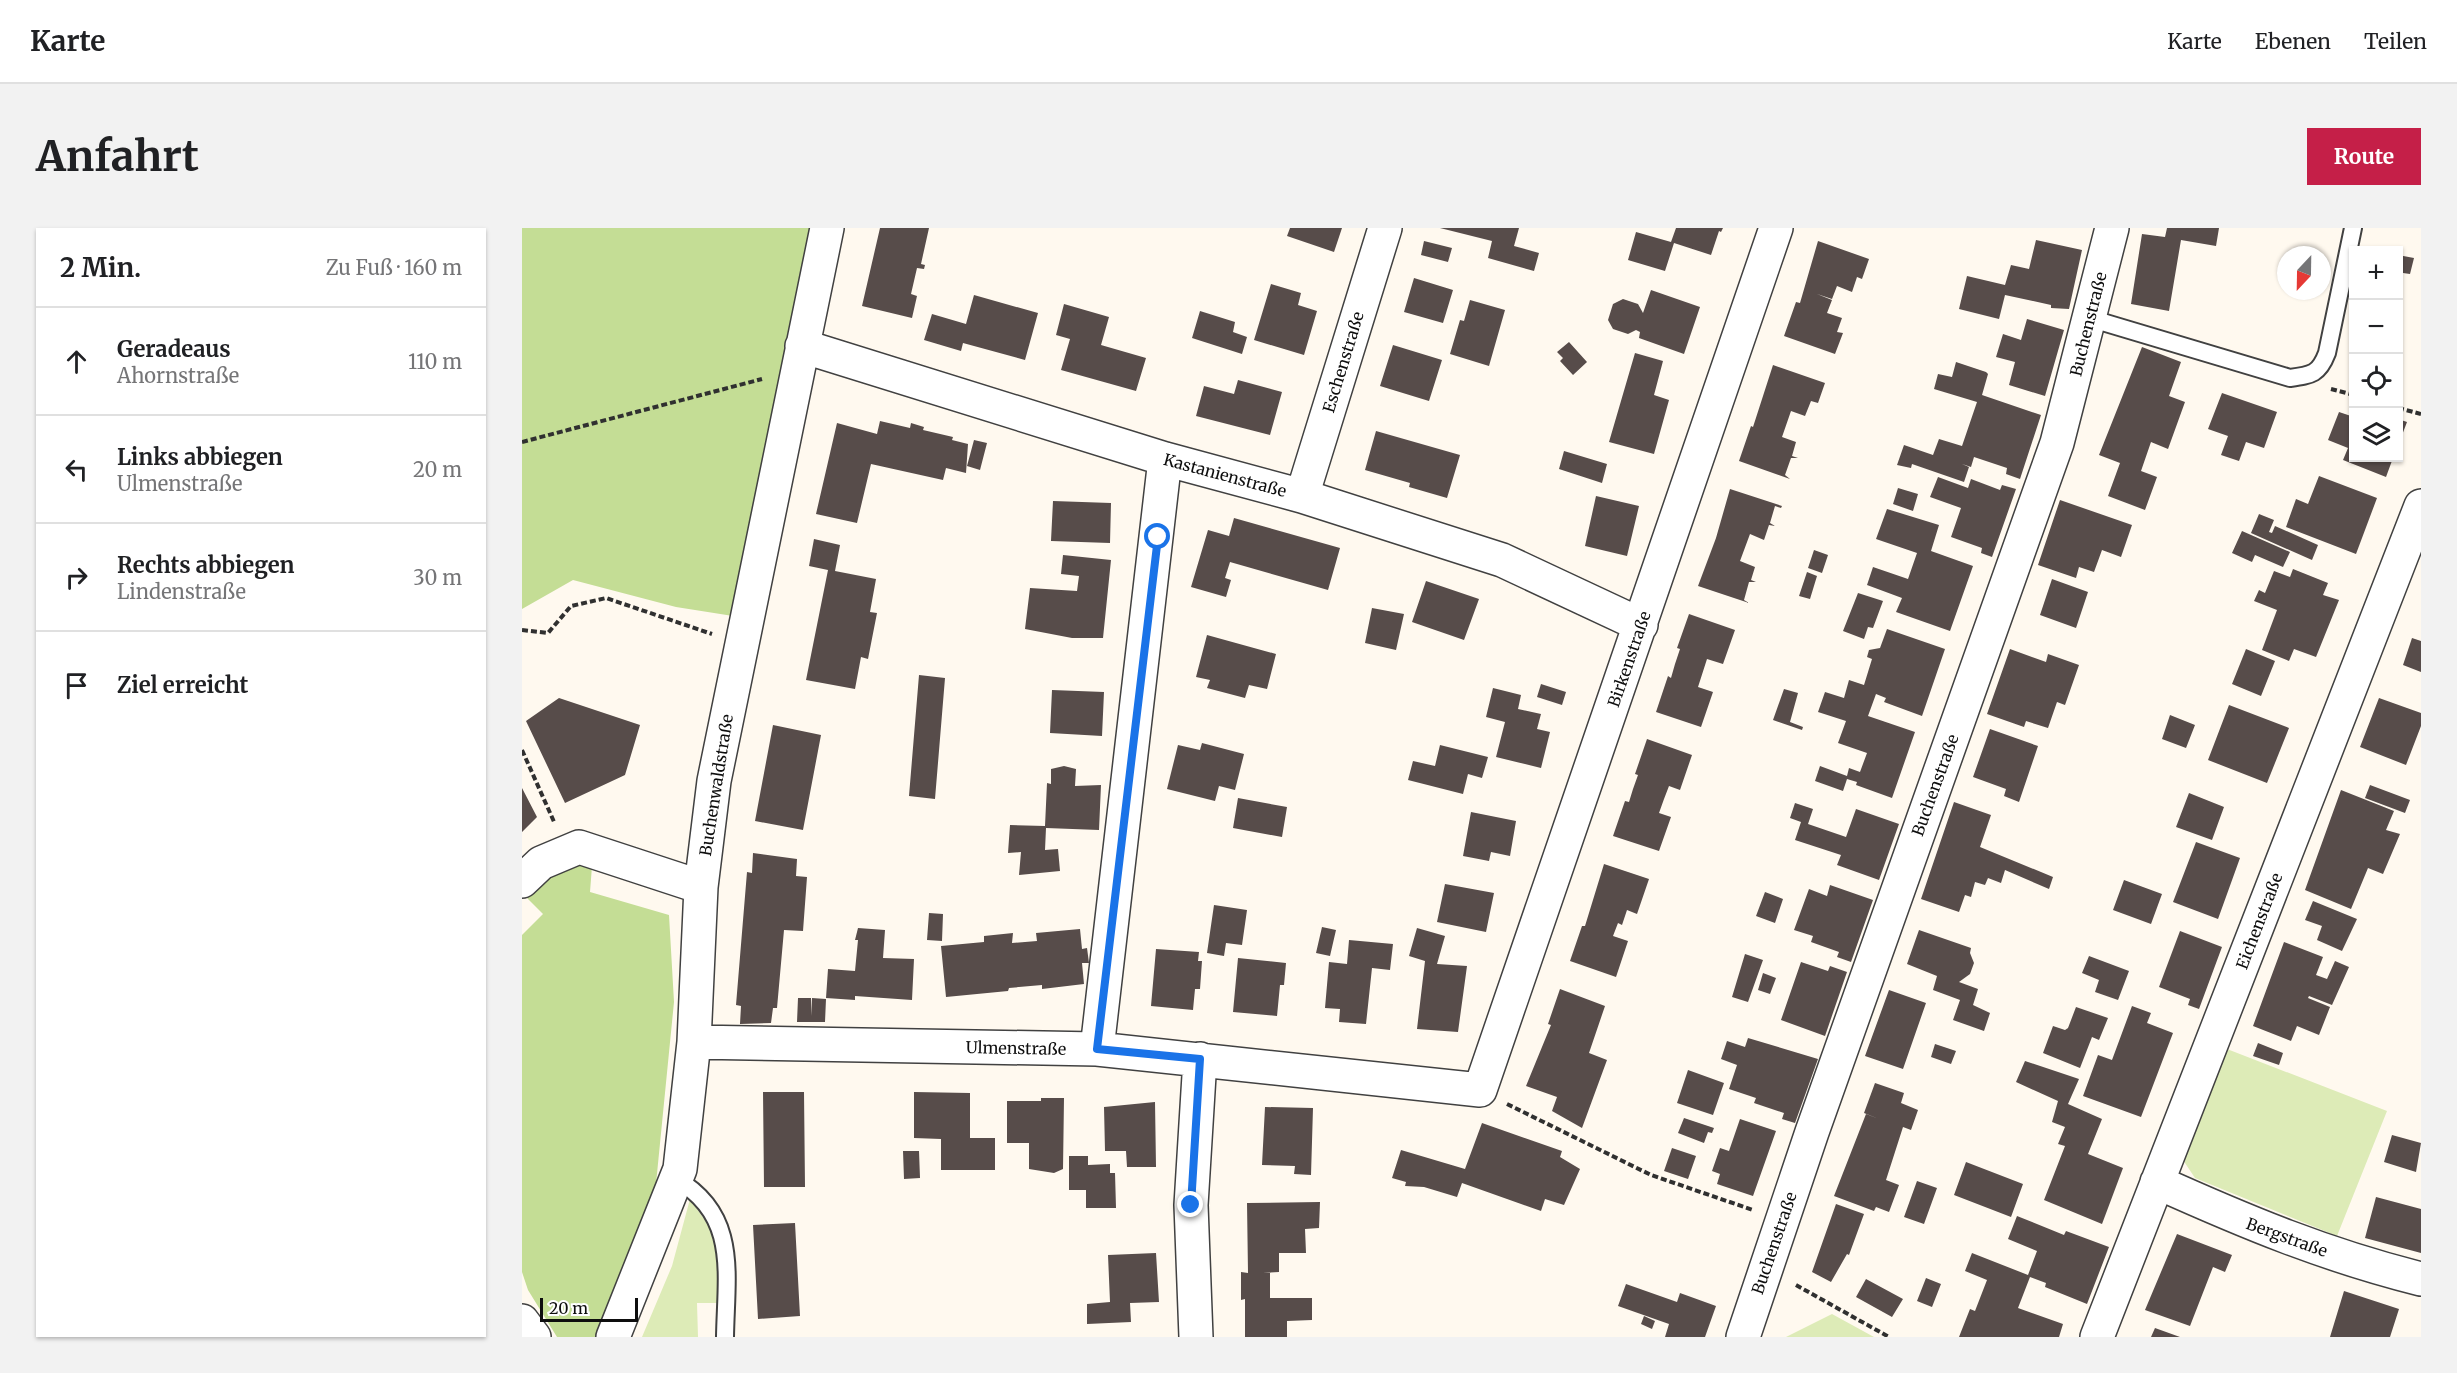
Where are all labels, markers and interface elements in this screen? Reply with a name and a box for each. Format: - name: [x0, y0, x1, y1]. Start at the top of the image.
- text: Karte: [30, 23, 105, 59]
- text: Karte: [2167, 28, 2222, 55]
- text: Ebenen: [2255, 28, 2331, 55]
- text: Teilen: [2364, 28, 2427, 55]
- button: Route: [2307, 128, 2421, 185]
- text: Anfahrt: [36, 130, 199, 182]
- north arrow: [2277, 246, 2331, 300]
- map controls: [2349, 246, 2403, 462]
- button: +: [2349, 246, 2403, 300]
- text: 2 Min.: [60, 251, 141, 284]
- text: Zu Fuß · 160 m: [326, 255, 462, 280]
- street label: Buchenstraße: [2065, 270, 2111, 378]
- button: −: [2349, 300, 2403, 354]
- street label: Eschenstraße: [1318, 309, 1368, 415]
- text: Geradeaus: [117, 335, 231, 363]
- icon: ahead: [60, 345, 93, 378]
- text: 110 m: [408, 349, 462, 374]
- button: locate: [2349, 354, 2403, 408]
- text: Ahornstraße: [117, 363, 239, 388]
- button: layers: [2349, 408, 2403, 462]
- text: Links abbiegen: [117, 443, 283, 471]
- street label: Kastanienstraße: [1161, 449, 1289, 501]
- icon: left: [60, 453, 93, 486]
- text: 20 m: [413, 457, 462, 482]
- text: Ulmenstraße: [117, 471, 242, 496]
- route start: [1144, 523, 1170, 549]
- text: Rechts abbiegen: [117, 551, 294, 579]
- icon: right: [60, 561, 93, 594]
- text: 30 m: [413, 565, 462, 590]
- text: Lindenstraße: [117, 579, 246, 604]
- street label: Birkenstraße: [1603, 608, 1655, 710]
- icon: arrive: [60, 669, 93, 702]
- text: Ziel erreicht: [117, 671, 248, 699]
- street label: Buchenwaldstraße: [695, 713, 737, 857]
- street label: Buchenstraße: [1907, 731, 1963, 839]
- street label: Eichenstraße: [2231, 870, 2287, 972]
- street label: Ulmenstraße: [966, 1037, 1066, 1059]
- street label: Buchenstraße: [1747, 1189, 1801, 1297]
- route end: [1177, 1191, 1203, 1217]
- street label: Bergstraße: [2244, 1213, 2330, 1261]
- scale bar: [540, 1295, 638, 1322]
- text: 20 m: [549, 1298, 588, 1318]

